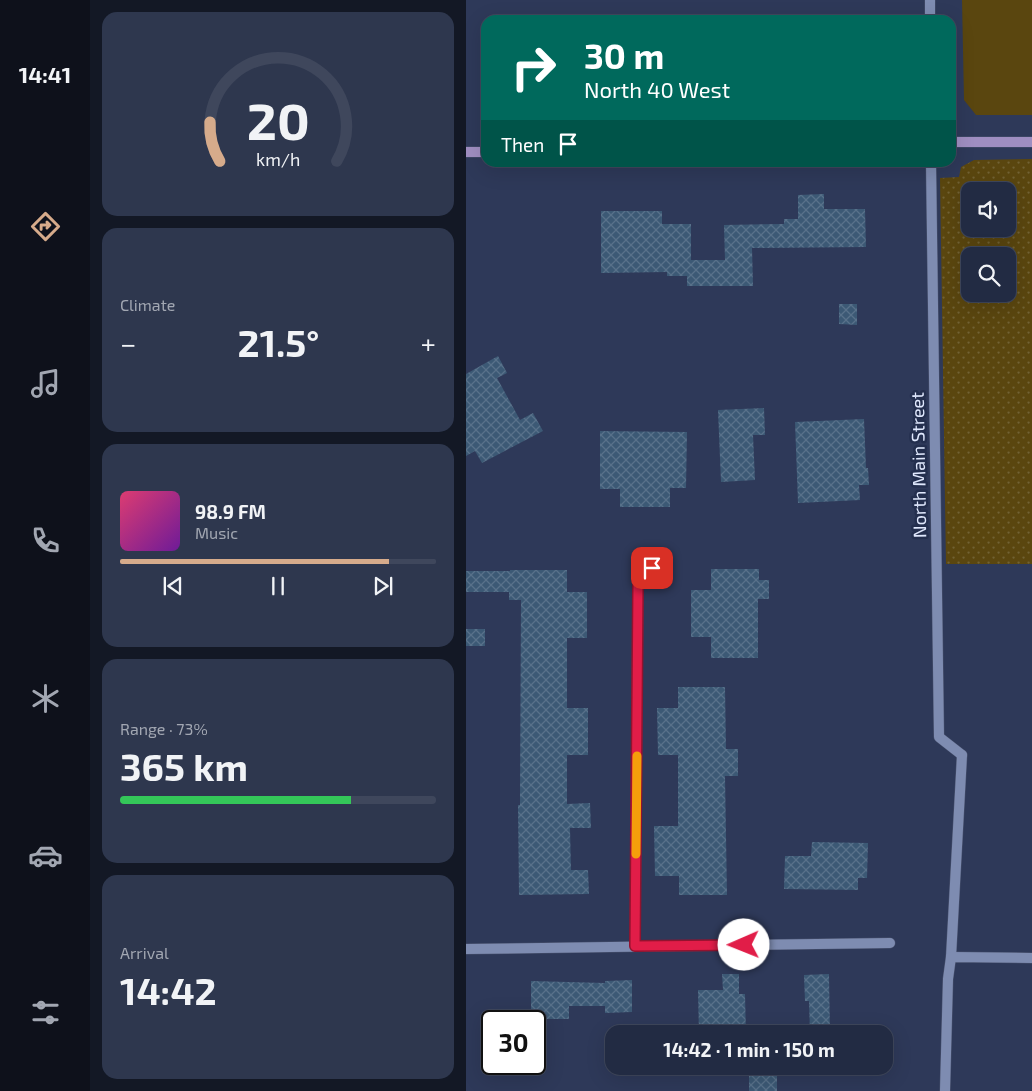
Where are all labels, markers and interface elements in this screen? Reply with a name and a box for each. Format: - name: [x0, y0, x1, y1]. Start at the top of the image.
- text: 30 m: [584, 34, 664, 76]
- icon: right: [501, 35, 566, 100]
- text: 14:41: [19, 61, 71, 87]
- text: North 40 West: [584, 76, 730, 102]
- text: 20: [246, 88, 310, 150]
- icon: arrive: [554, 130, 582, 158]
- text: Then: [501, 133, 544, 156]
- text: km/h: [256, 148, 300, 170]
- map controls: [961, 182, 1016, 302]
- button: sound: [961, 182, 1016, 237]
- icon: directions: [28, 209, 63, 244]
- button: search: [961, 247, 1016, 302]
- text: Climate: [120, 295, 175, 314]
- text: 21.5°: [238, 319, 319, 365]
- text: −: [120, 326, 136, 360]
- text: +: [421, 326, 436, 360]
- icon: music: [28, 366, 63, 401]
- street label: North Main Street: [906, 392, 930, 538]
- text: 98.9 FM: [195, 500, 266, 523]
- icon: phone: [28, 523, 63, 558]
- text: Music: [195, 523, 238, 542]
- pin: [631, 547, 673, 589]
- icon: arrive: [638, 554, 666, 582]
- icon: previous: [159, 572, 187, 600]
- icon: pause: [264, 572, 292, 600]
- icon: next: [369, 572, 397, 600]
- icon: climate: [28, 681, 63, 716]
- text: Range · 73%: [120, 719, 208, 738]
- text: 365 km: [120, 743, 248, 789]
- icon: car: [28, 838, 63, 873]
- position arrow: [717, 918, 769, 970]
- text: Arrival: [120, 943, 169, 962]
- text: 14:42: [120, 967, 217, 1013]
- icon: filters: [28, 995, 63, 1030]
- speed limit sign: 30: [481, 1010, 546, 1075]
- text: 14:42 · 1 min · 150 m: [663, 1038, 835, 1061]

